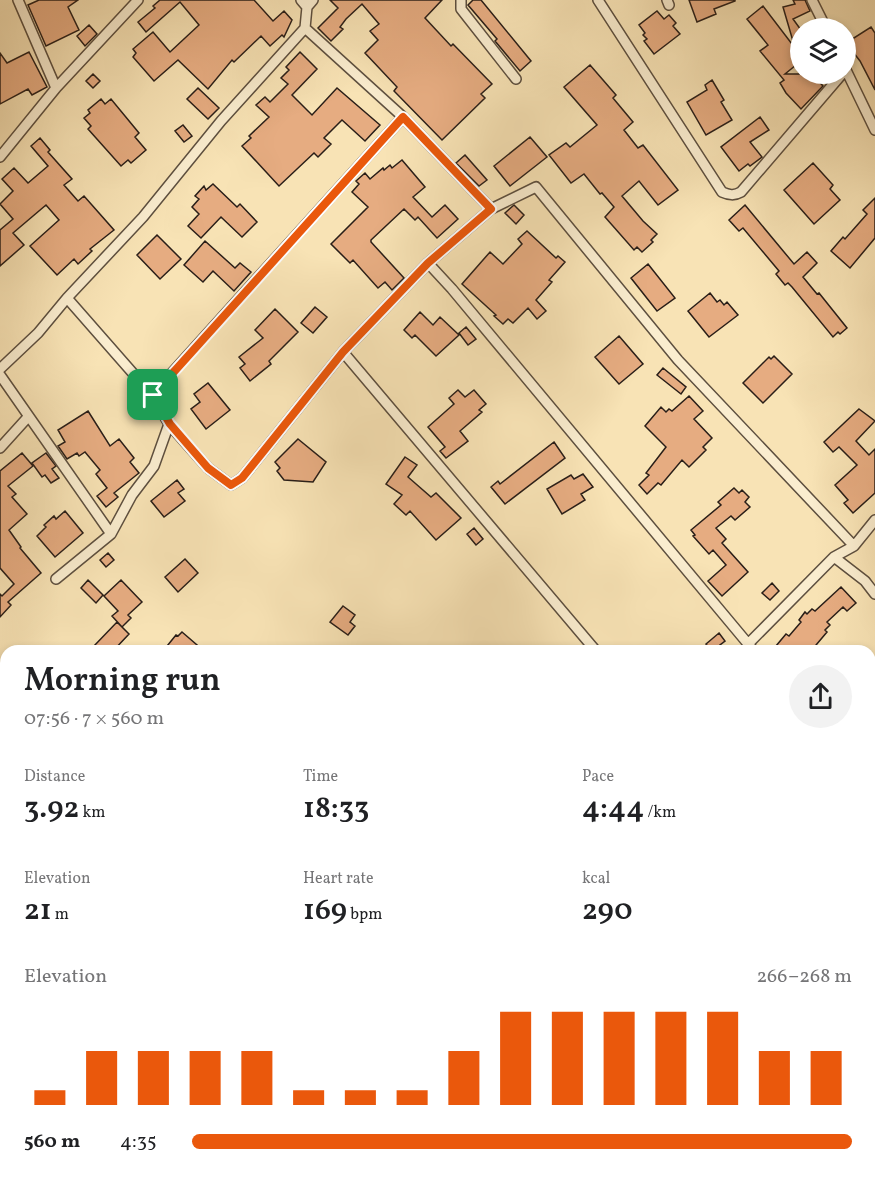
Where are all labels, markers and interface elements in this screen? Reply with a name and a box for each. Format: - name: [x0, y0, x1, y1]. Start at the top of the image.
- map controls: [790, 18, 856, 84]
- button: layers: [790, 18, 856, 84]
- pin: [127, 369, 178, 420]
- icon: arrive: [136, 378, 169, 411]
- text: Morning run: [24, 659, 221, 705]
- button: share: [789, 665, 852, 728]
- text: 07:56 · 7 × 560 m: [24, 705, 164, 733]
- text: Distance: [24, 766, 85, 788]
- text: Time: [303, 766, 338, 788]
- text: Pace: [582, 766, 614, 788]
- text: 3.92: [24, 788, 79, 830]
- text: 18:33: [303, 788, 369, 830]
- text: 4:44: [582, 788, 644, 830]
- text: km: [79, 802, 105, 824]
- text: /km: [644, 802, 676, 824]
- text: Elevation: [24, 868, 91, 890]
- text: Heart rate: [303, 868, 374, 890]
- text: kcal: [582, 868, 610, 890]
- text: 21: [24, 890, 52, 932]
- text: 169: [303, 890, 347, 932]
- text: 290: [582, 890, 632, 932]
- text: m: [52, 904, 69, 926]
- text: bpm: [347, 904, 382, 926]
- text: Elevation: [24, 963, 107, 991]
- text: 266–268 m: [756, 963, 852, 991]
- text: 560 m: [24, 1128, 80, 1156]
- text: 4:35: [120, 1128, 157, 1156]

